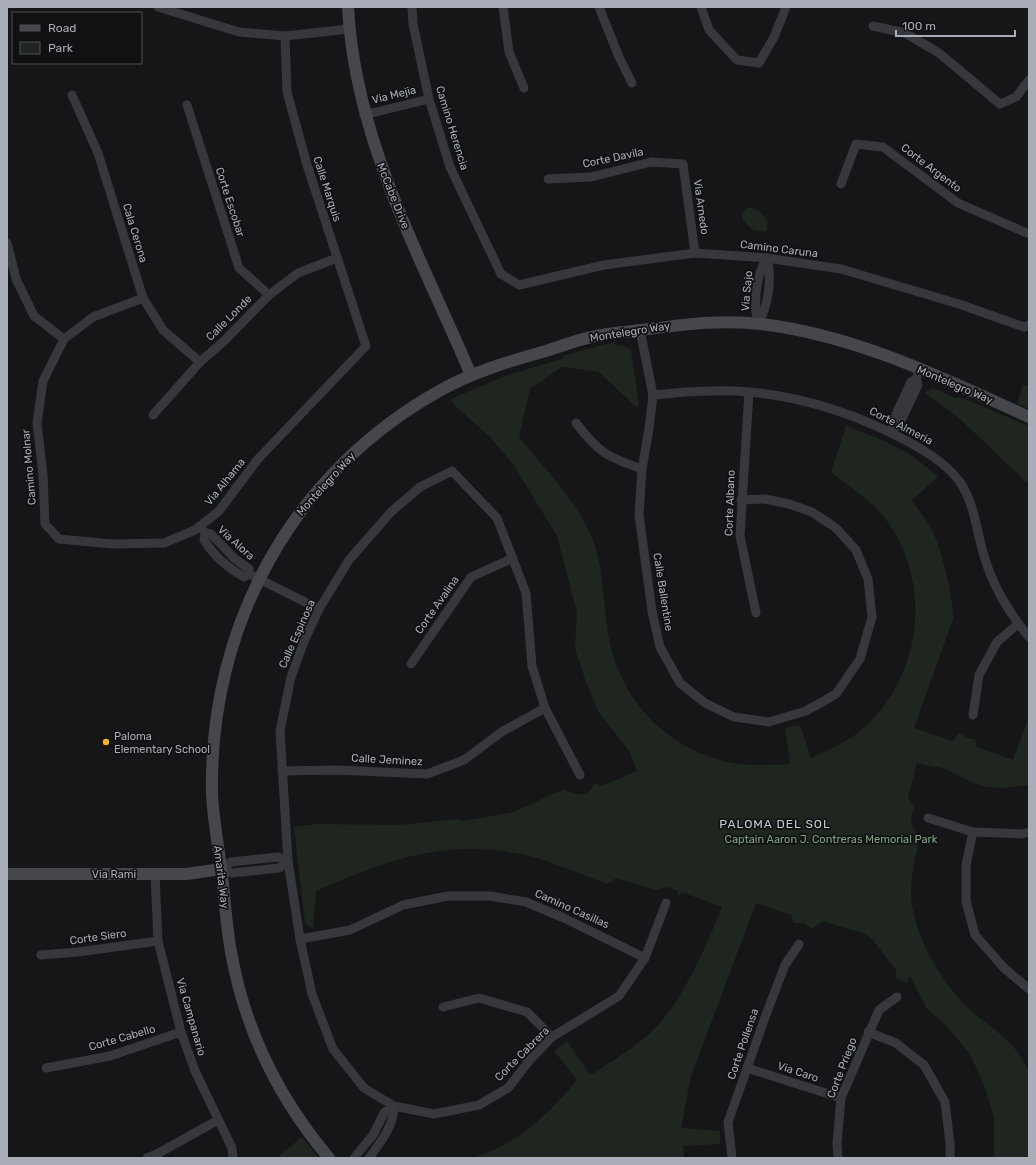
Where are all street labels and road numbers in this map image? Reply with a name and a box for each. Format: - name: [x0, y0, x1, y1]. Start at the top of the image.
- street label: Via Mejia: [371, 83, 417, 107]
- street label: Camino Herencia: [433, 84, 471, 172]
- street label: Corte Argento: [898, 141, 964, 195]
- street label: Corte Davila: [581, 145, 645, 171]
- street label: Calle Marquis: [310, 155, 344, 224]
- street label: McCabe Drive: [374, 161, 412, 231]
- street label: Corte Escobar: [213, 166, 248, 239]
- street label: Via Arnedo: [691, 179, 711, 235]
- street label: Cala Cerona: [120, 202, 150, 264]
- street label: Camino Caruna: [739, 238, 819, 260]
- street label: Via Sajo: [739, 270, 755, 312]
- street label: Calle Londe: [203, 292, 255, 344]
- street label: Montelegro Way: [589, 319, 671, 345]
- street label: Montelegro Way: [915, 363, 995, 407]
- street label: Corte Almeria: [867, 404, 935, 448]
- street label: Camino Molnar: [19, 428, 39, 505]
- street label: Montelegro Way: [294, 450, 358, 518]
- street label: Via Alhama: [202, 456, 248, 508]
- street label: Corte Albano: [722, 470, 738, 536]
- street label: Via Alora: [215, 523, 257, 563]
- street label: Calle Ballentine: [650, 552, 676, 632]
- street label: Corte Avalina: [412, 574, 462, 636]
- street label: Calle Espinosa: [276, 598, 318, 670]
- street label: Calle Jeminez: [351, 752, 423, 768]
- street label: Amarita Way: [211, 845, 231, 909]
- street label: Via Rami: [92, 868, 136, 881]
- street label: Camino Casillas: [533, 887, 612, 931]
- street label: Corte Siero: [69, 927, 127, 947]
- street label: Via Campanario: [174, 977, 208, 1057]
- street label: Corte Pollensa: [725, 1007, 761, 1081]
- street label: Corte Cabello: [87, 1022, 157, 1054]
- street label: Corte Cabrera: [492, 1024, 552, 1084]
- street label: Corte Priego: [824, 1036, 860, 1100]
- street label: Via Caro: [776, 1059, 820, 1085]

